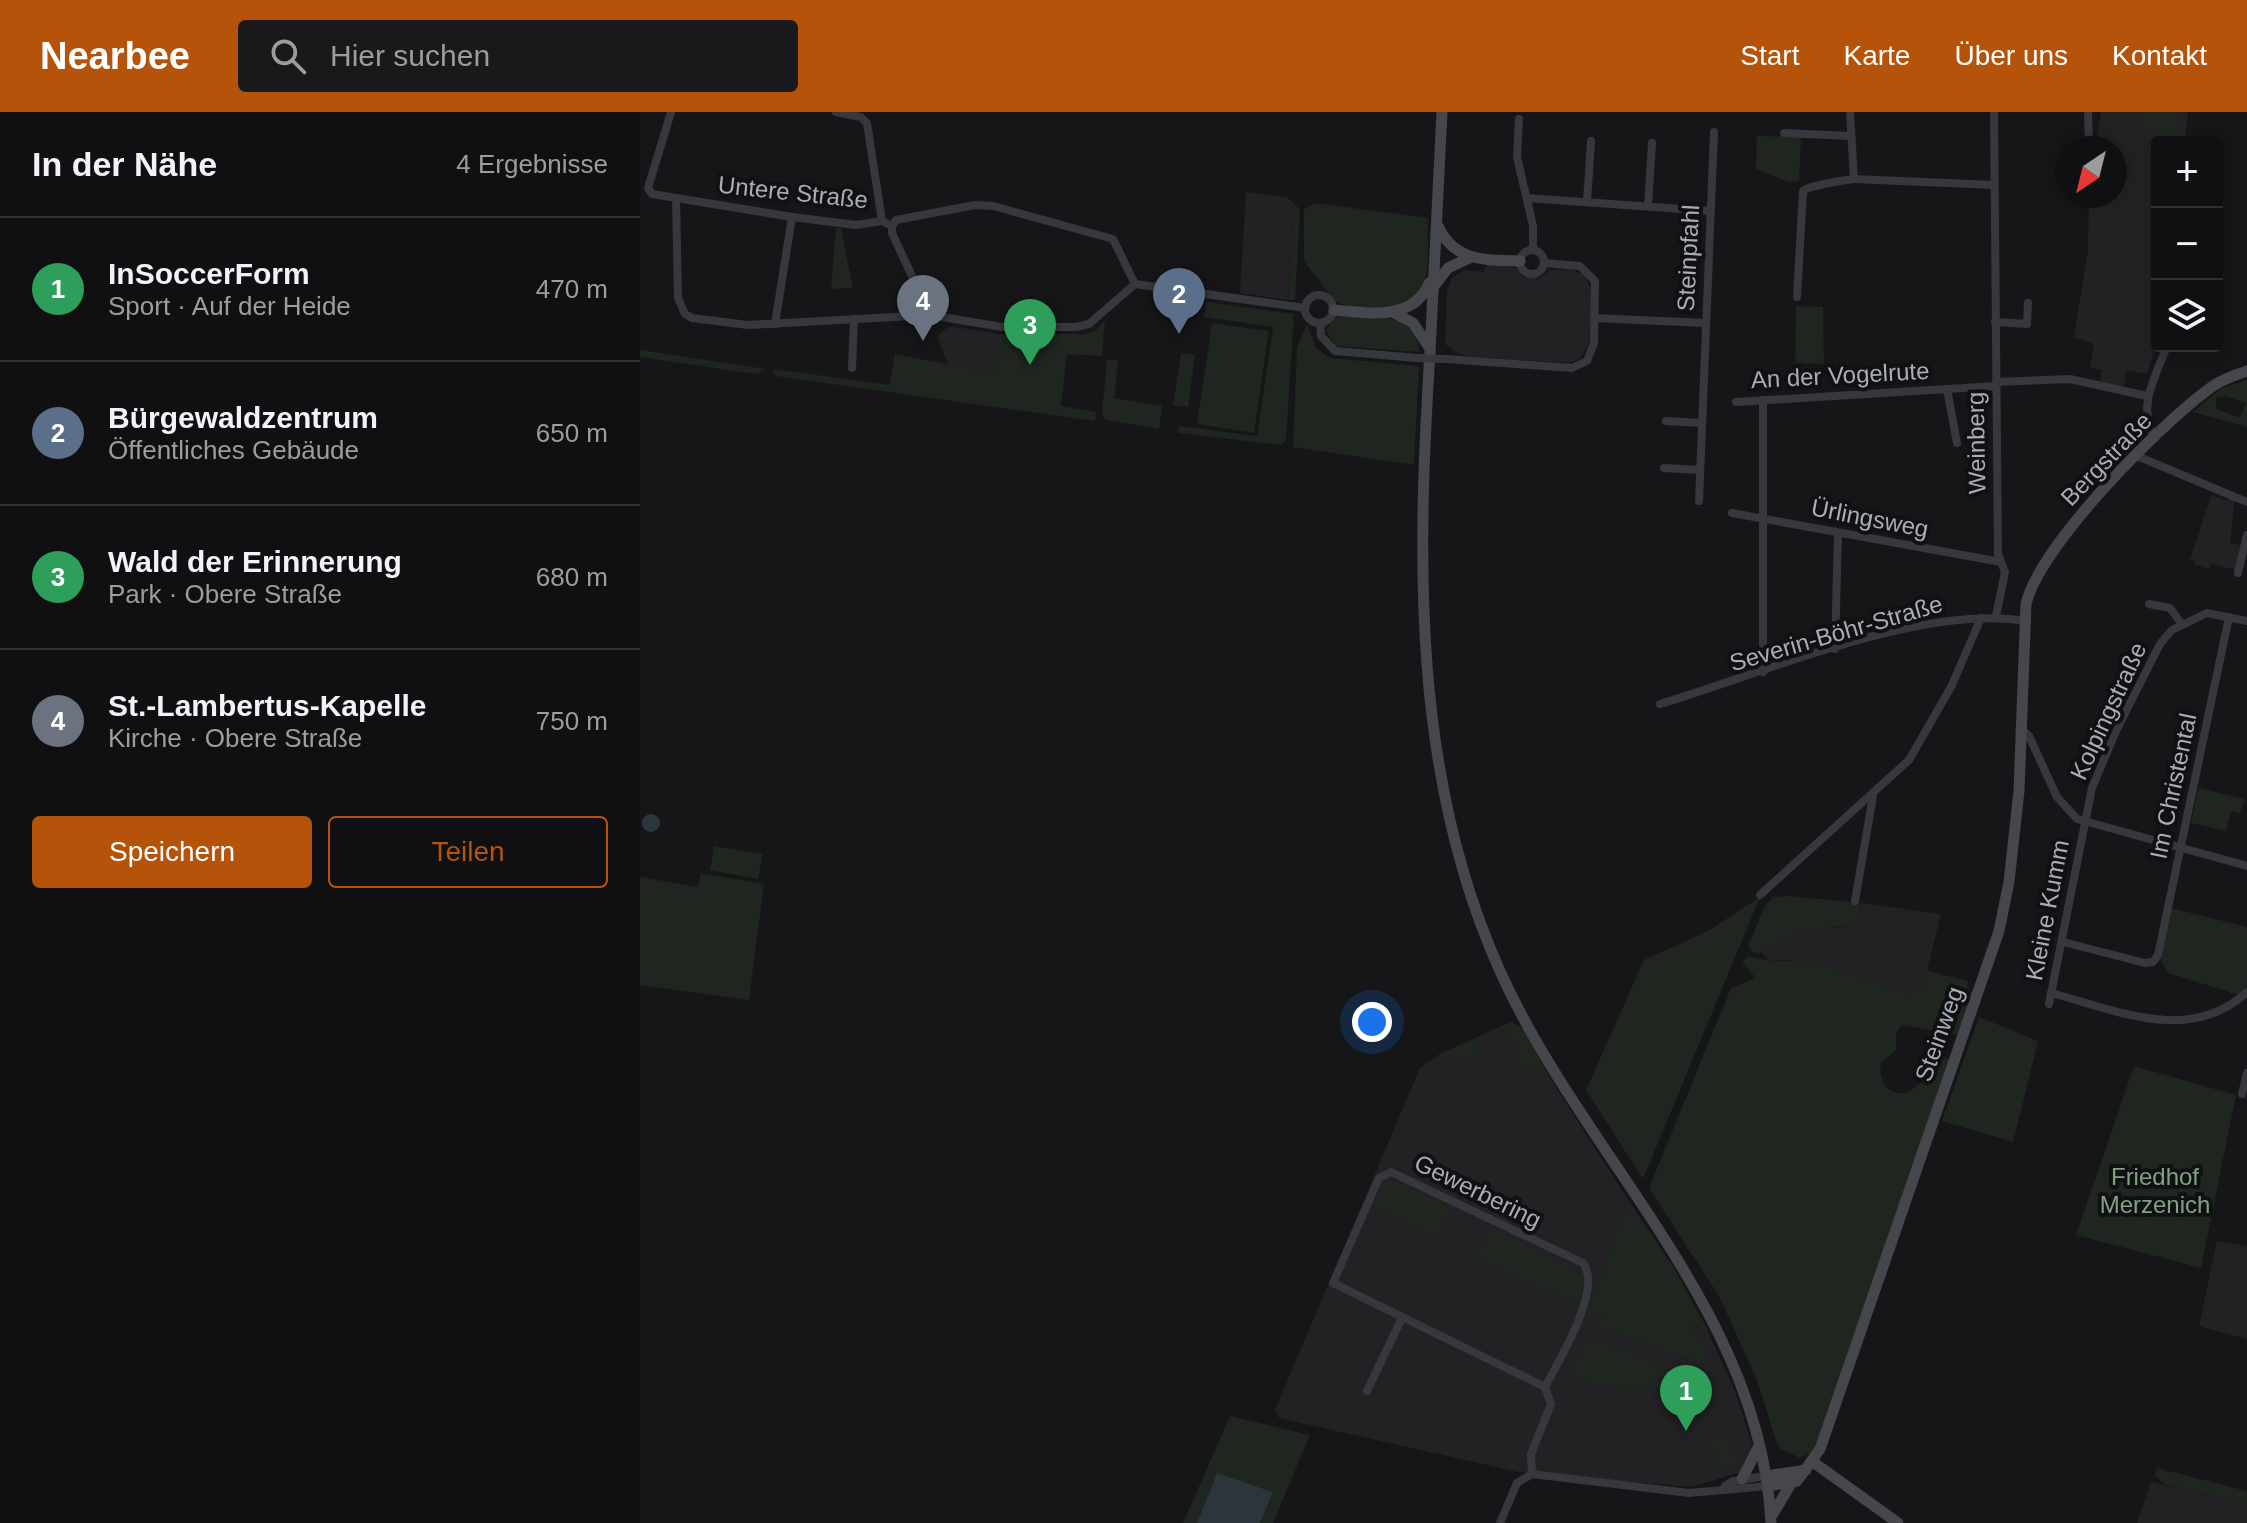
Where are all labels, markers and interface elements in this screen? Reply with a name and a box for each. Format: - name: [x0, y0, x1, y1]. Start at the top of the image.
- search box: [238, 20, 798, 92]
- icon: search: [266, 34, 310, 78]
- text: Nearbee: [40, 35, 190, 77]
- text: Hier suchen: [330, 39, 490, 72]
- text: Start: [1740, 40, 1799, 71]
- text: Karte: [1843, 40, 1910, 71]
- text: Über uns: [1954, 40, 2068, 71]
- text: Kontakt: [2112, 40, 2207, 71]
- north arrow: [2055, 136, 2127, 208]
- map controls: [2151, 136, 2223, 352]
- button: +: [2151, 136, 2223, 208]
- text: In der Nähe: [32, 145, 217, 183]
- text: 4 Ergebnisse: [456, 149, 608, 179]
- street label: Untere Straße: [717, 171, 869, 213]
- street label: Steinpfahl: [1672, 204, 1704, 312]
- button: −: [2151, 208, 2223, 280]
- text: InSoccerForm: [108, 257, 310, 290]
- pin: 2: [1153, 268, 1205, 334]
- text: 1: [51, 274, 65, 304]
- text: 470 m: [536, 274, 608, 304]
- pin: 4: [897, 275, 949, 341]
- button: layers: [2151, 280, 2223, 352]
- text: Sport · Auf der Heide: [108, 291, 351, 321]
- pin: 3: [1004, 299, 1056, 365]
- street label: An der Vogelrute: [1750, 357, 1930, 393]
- street label: Weinberg: [1962, 392, 1990, 494]
- text: Bürgewaldzentrum: [108, 401, 378, 434]
- street label: Bergstraße: [2055, 407, 2157, 511]
- text: 2: [51, 418, 65, 448]
- text: 650 m: [536, 418, 608, 448]
- text: Öffentliches Gebäude: [108, 435, 359, 465]
- street label: Ürlingsweg: [1809, 493, 1931, 543]
- text: Wald der Erinnerung: [108, 545, 402, 578]
- text: 3: [51, 562, 65, 592]
- text: 680 m: [536, 562, 608, 592]
- text: Park · Obere Straße: [108, 579, 342, 609]
- street label: Severin-Böhr-Straße: [1727, 590, 1945, 676]
- street label: Kolpingstraße: [2064, 638, 2152, 784]
- text: St.-Lambertus-Kapelle: [108, 689, 426, 722]
- text: 4: [51, 706, 65, 736]
- text: 750 m: [536, 706, 608, 736]
- street label: Im Christental: [2144, 711, 2202, 861]
- text: Kirche · Obere Straße: [108, 723, 362, 753]
- button: Speichern: [32, 816, 312, 888]
- button: Teilen: [328, 816, 608, 888]
- street label: Kleine Kumm: [2020, 837, 2074, 983]
- street label: Steinweg: [1909, 983, 1969, 1085]
- your location: [1352, 1002, 1392, 1042]
- street label: Gewerbering: [1410, 1149, 1546, 1233]
- park label: Friedhof Merzenich: [2100, 1163, 2210, 1218]
- pin: 1: [1660, 1365, 1712, 1431]

